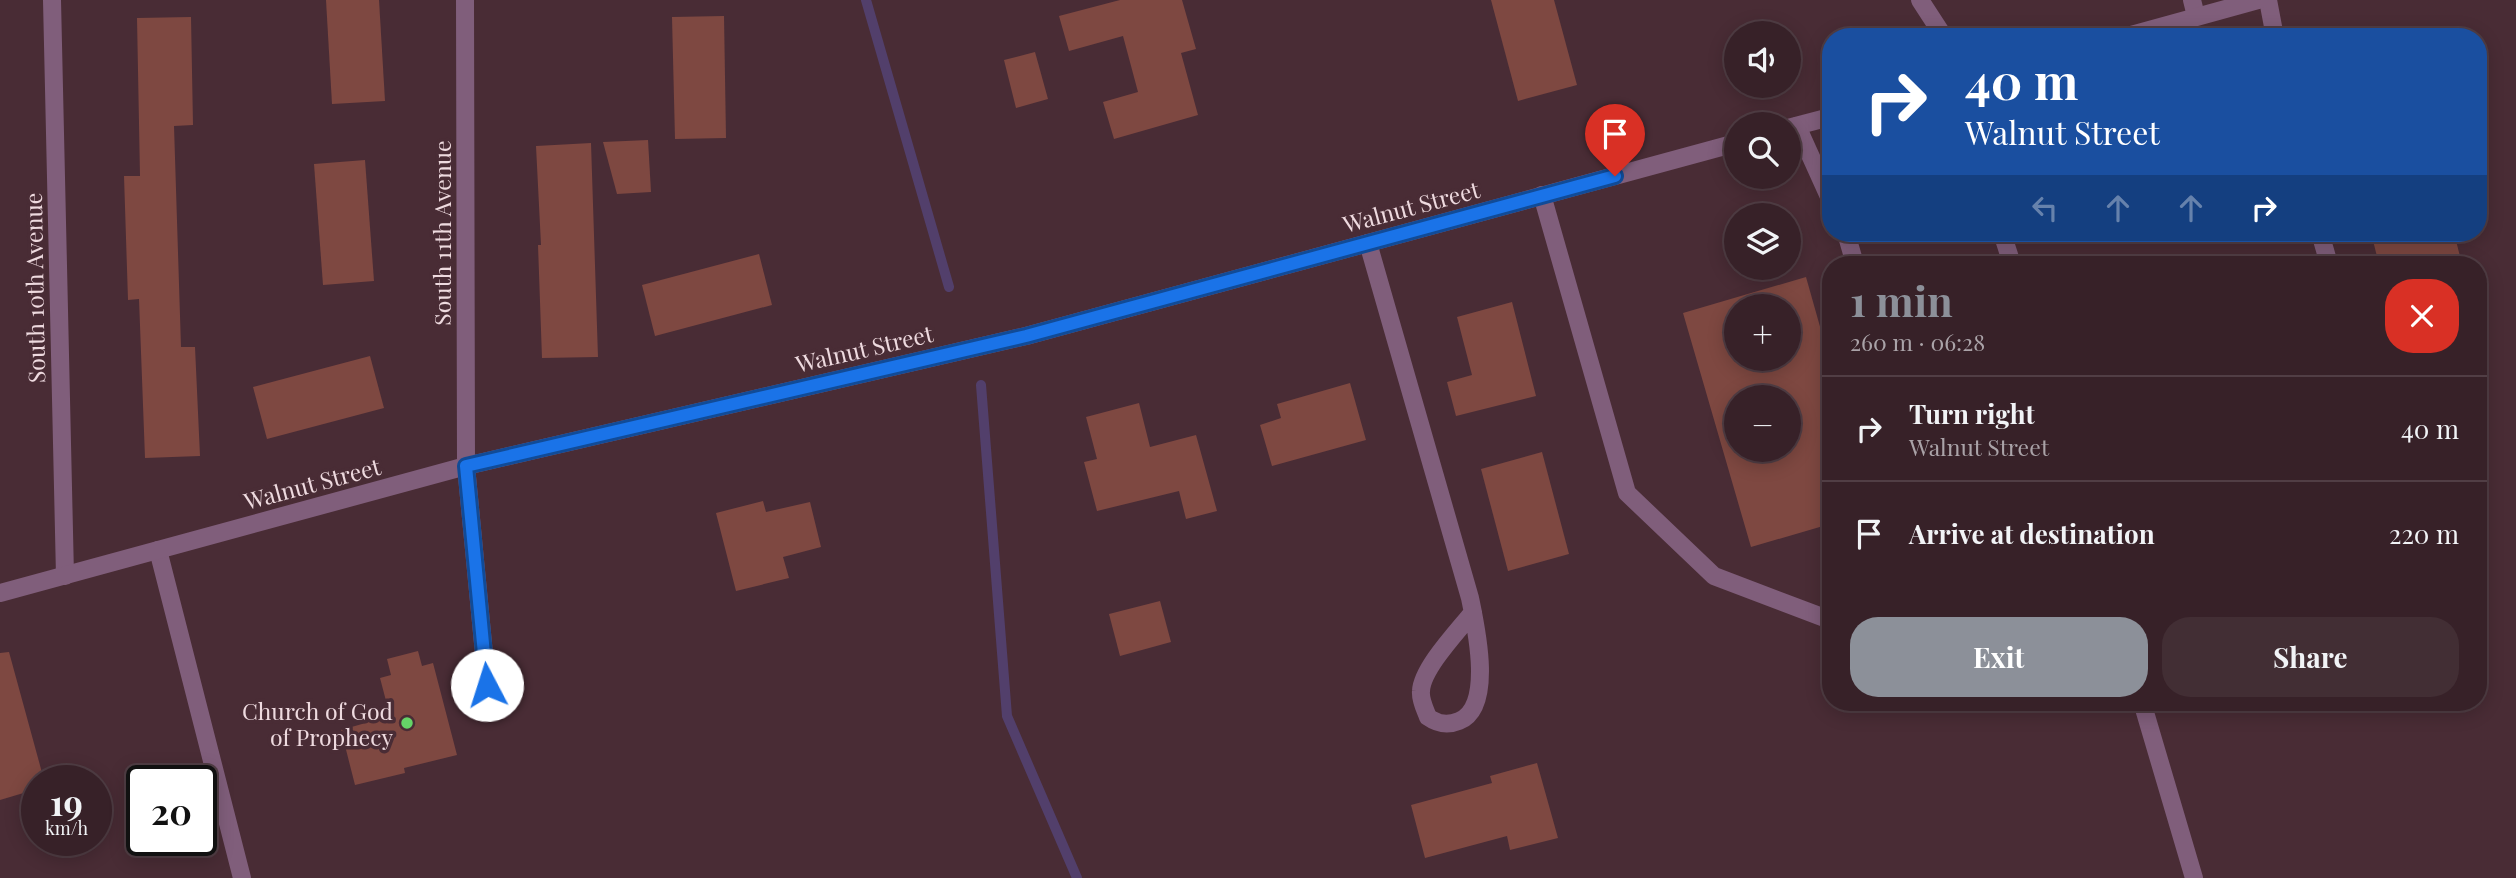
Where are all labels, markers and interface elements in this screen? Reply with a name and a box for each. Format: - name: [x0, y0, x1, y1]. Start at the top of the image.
- map controls: [1724, 21, 1801, 462]
- button: sound: [1724, 21, 1801, 98]
- text: 40 m: [1965, 47, 2078, 112]
- icon: right: [1850, 56, 1941, 147]
- pin: [1585, 104, 1645, 176]
- text: Walnut Street: [1965, 110, 2160, 153]
- button: search: [1724, 112, 1801, 189]
- icon: arrive: [1596, 115, 1634, 153]
- street label: South 11th Avenue: [426, 140, 457, 326]
- street label: Walnut Street: [1338, 173, 1483, 239]
- icon: left: [2026, 189, 2064, 227]
- icon: ahead: [2099, 189, 2137, 227]
- icon: ahead: [2172, 189, 2210, 227]
- icon: right: [2245, 189, 2283, 227]
- street label: South 10th Avenue: [17, 192, 51, 384]
- button: layers: [1724, 203, 1801, 280]
- text: 1 min: [1850, 272, 1953, 328]
- button: close: [2385, 279, 2459, 353]
- button: +: [1724, 294, 1801, 371]
- street label: Walnut Street: [791, 317, 937, 379]
- text: 260 m · 06:28: [1850, 326, 1985, 357]
- button: −: [1724, 385, 1801, 462]
- text: Turn right: [1909, 396, 2035, 431]
- icon: right: [1850, 410, 1888, 448]
- text: 40 m: [2401, 411, 2459, 446]
- text: Walnut Street: [1909, 431, 2049, 462]
- street label: Walnut Street: [239, 450, 384, 516]
- icon: arrive: [1850, 515, 1888, 553]
- text: Arrive at destination: [1909, 516, 2155, 551]
- text: 220 m: [2389, 516, 2459, 551]
- button: Exit: [1850, 617, 2148, 697]
- button: Share: [2162, 617, 2459, 697]
- position arrow: [450, 648, 524, 722]
- place label: Church of God of Prophecy: [242, 695, 393, 752]
- marker: Church of God of Prophecy: [399, 715, 415, 731]
- speed limit sign: 20: [126, 765, 217, 856]
- text: 19: [50, 778, 83, 825]
- text: km/h: [45, 816, 88, 840]

